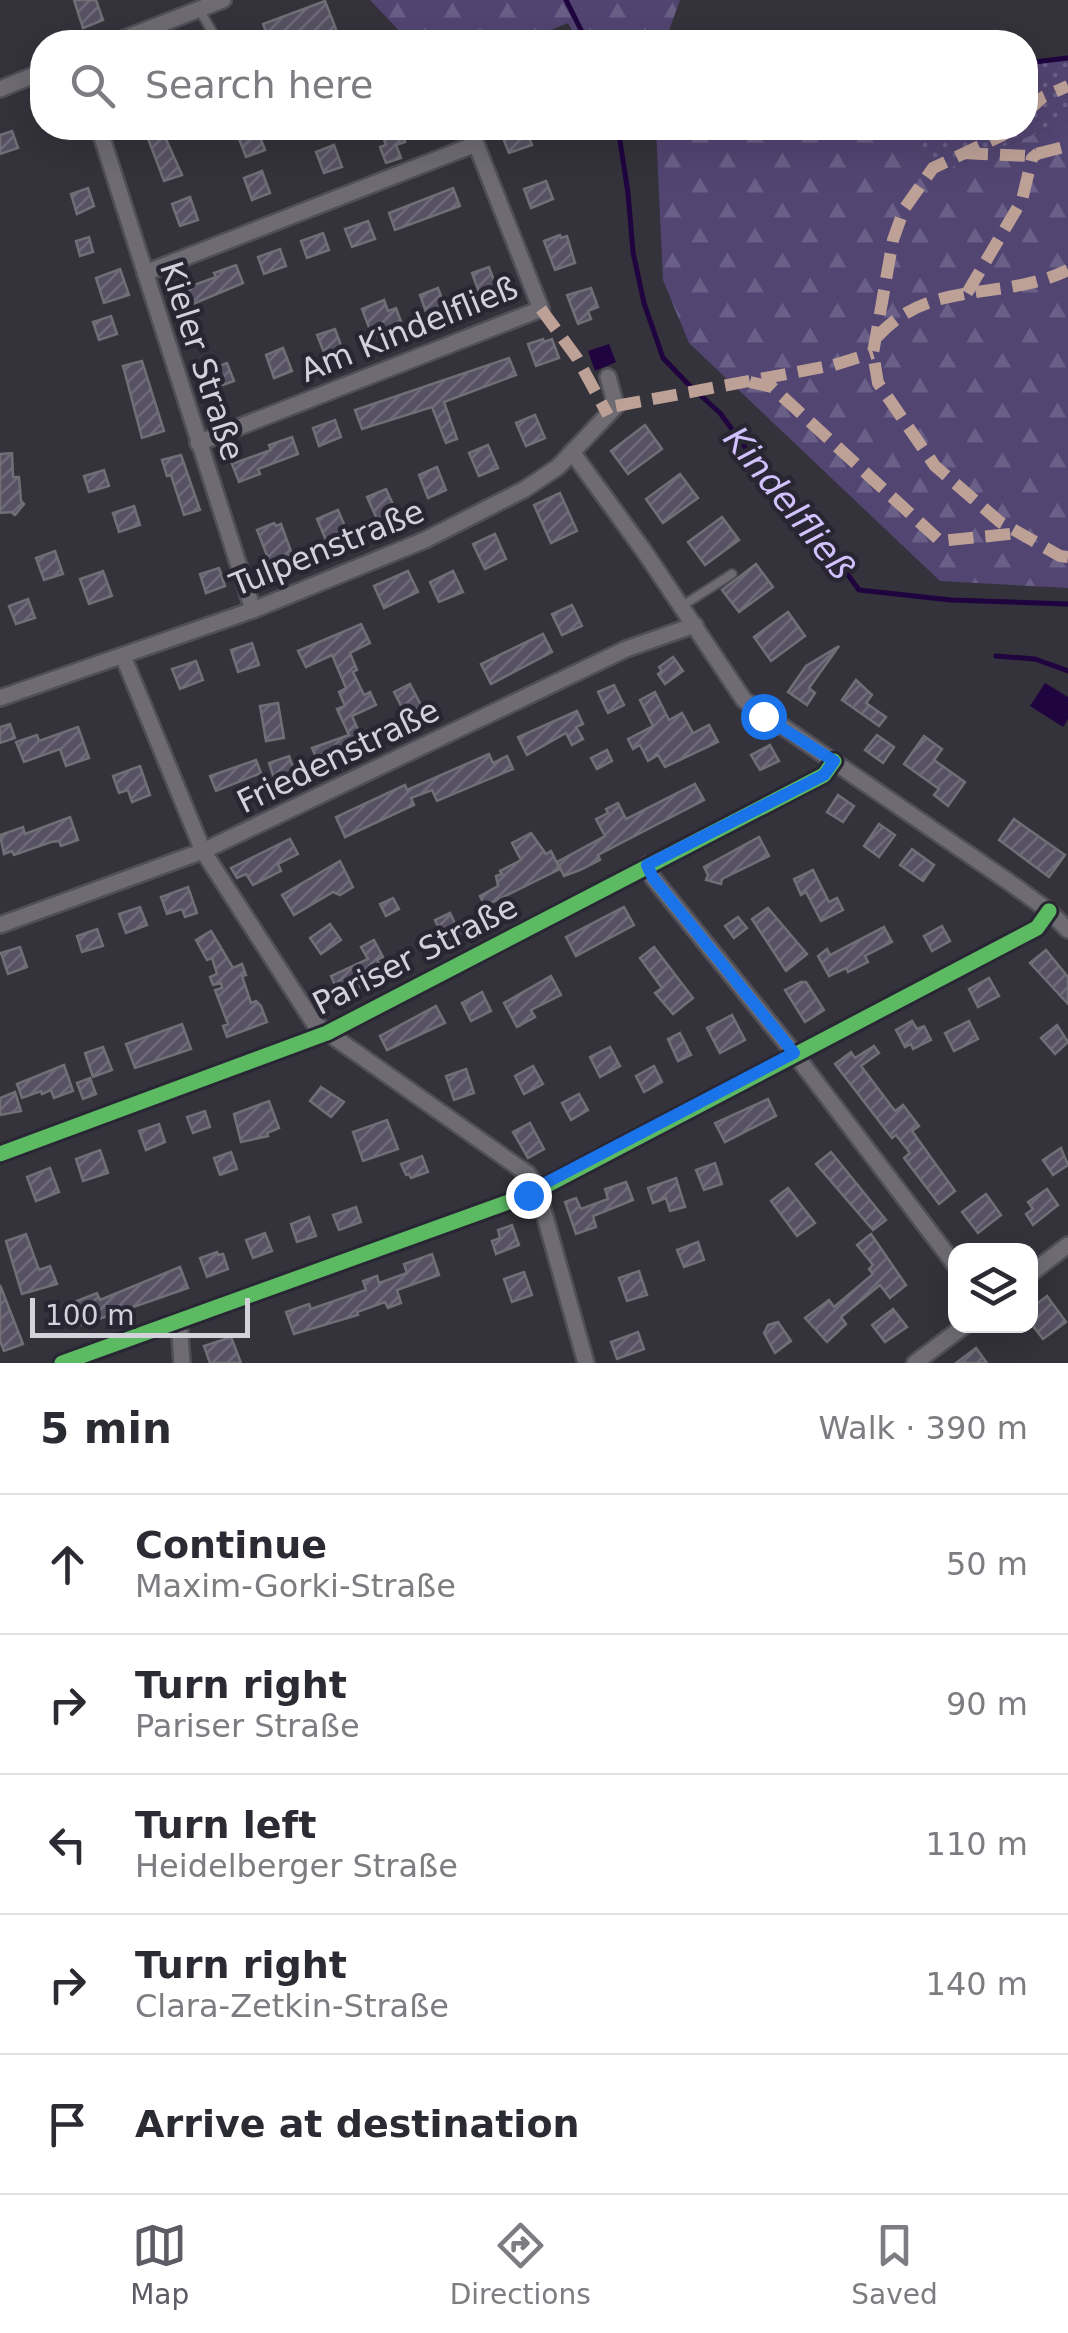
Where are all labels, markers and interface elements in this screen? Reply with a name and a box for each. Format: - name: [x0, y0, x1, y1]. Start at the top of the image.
- search box: [30, 30, 1038, 140]
- icon: search: [65, 58, 120, 113]
- text: Search here: [145, 63, 373, 107]
- street label: Kieler Straße: [152, 257, 252, 465]
- street label: Am Kindelfließ: [295, 268, 523, 390]
- water label: Kindelfließ: [715, 419, 863, 587]
- street label: Tulpenstraße: [223, 492, 430, 605]
- street label: Friedenstraße: [231, 691, 445, 821]
- route start: [741, 694, 787, 740]
- street label: Pariser Straße: [306, 887, 524, 1023]
- route end: [506, 1173, 552, 1219]
- map controls: [948, 1243, 1038, 1333]
- button: layers: [948, 1243, 1038, 1333]
- scale bar: [30, 1293, 250, 1338]
- text: 100 m: [45, 1299, 135, 1332]
- text: 5 min: [40, 1404, 172, 1453]
- text: Walk · 390 m: [818, 1409, 1028, 1447]
- text: Continue: [135, 1523, 327, 1567]
- icon: ahead: [40, 1537, 95, 1592]
- text: 50 m: [946, 1545, 1028, 1583]
- text: Maxim-Gorki-Straße: [135, 1567, 456, 1605]
- text: Turn right: [135, 1663, 347, 1707]
- icon: right: [40, 1677, 95, 1732]
- text: 90 m: [946, 1685, 1028, 1723]
- text: Pariser Straße: [135, 1707, 360, 1745]
- text: Turn left: [135, 1803, 316, 1847]
- icon: left: [40, 1817, 95, 1872]
- text: 110 m: [926, 1825, 1028, 1863]
- text: Heidelberger Straße: [135, 1847, 458, 1885]
- text: Turn right: [135, 1943, 347, 1987]
- icon: right: [40, 1957, 95, 2012]
- text: 140 m: [926, 1965, 1028, 2003]
- text: Clara-Zetkin-Straße: [135, 1987, 449, 2025]
- icon: arrive: [40, 2097, 95, 2152]
- text: Arrive at destination: [135, 2102, 580, 2146]
- tab: Map: [130, 2218, 189, 2311]
- tab: Directions: [450, 2218, 591, 2311]
- tab: Saved: [851, 2218, 938, 2311]

